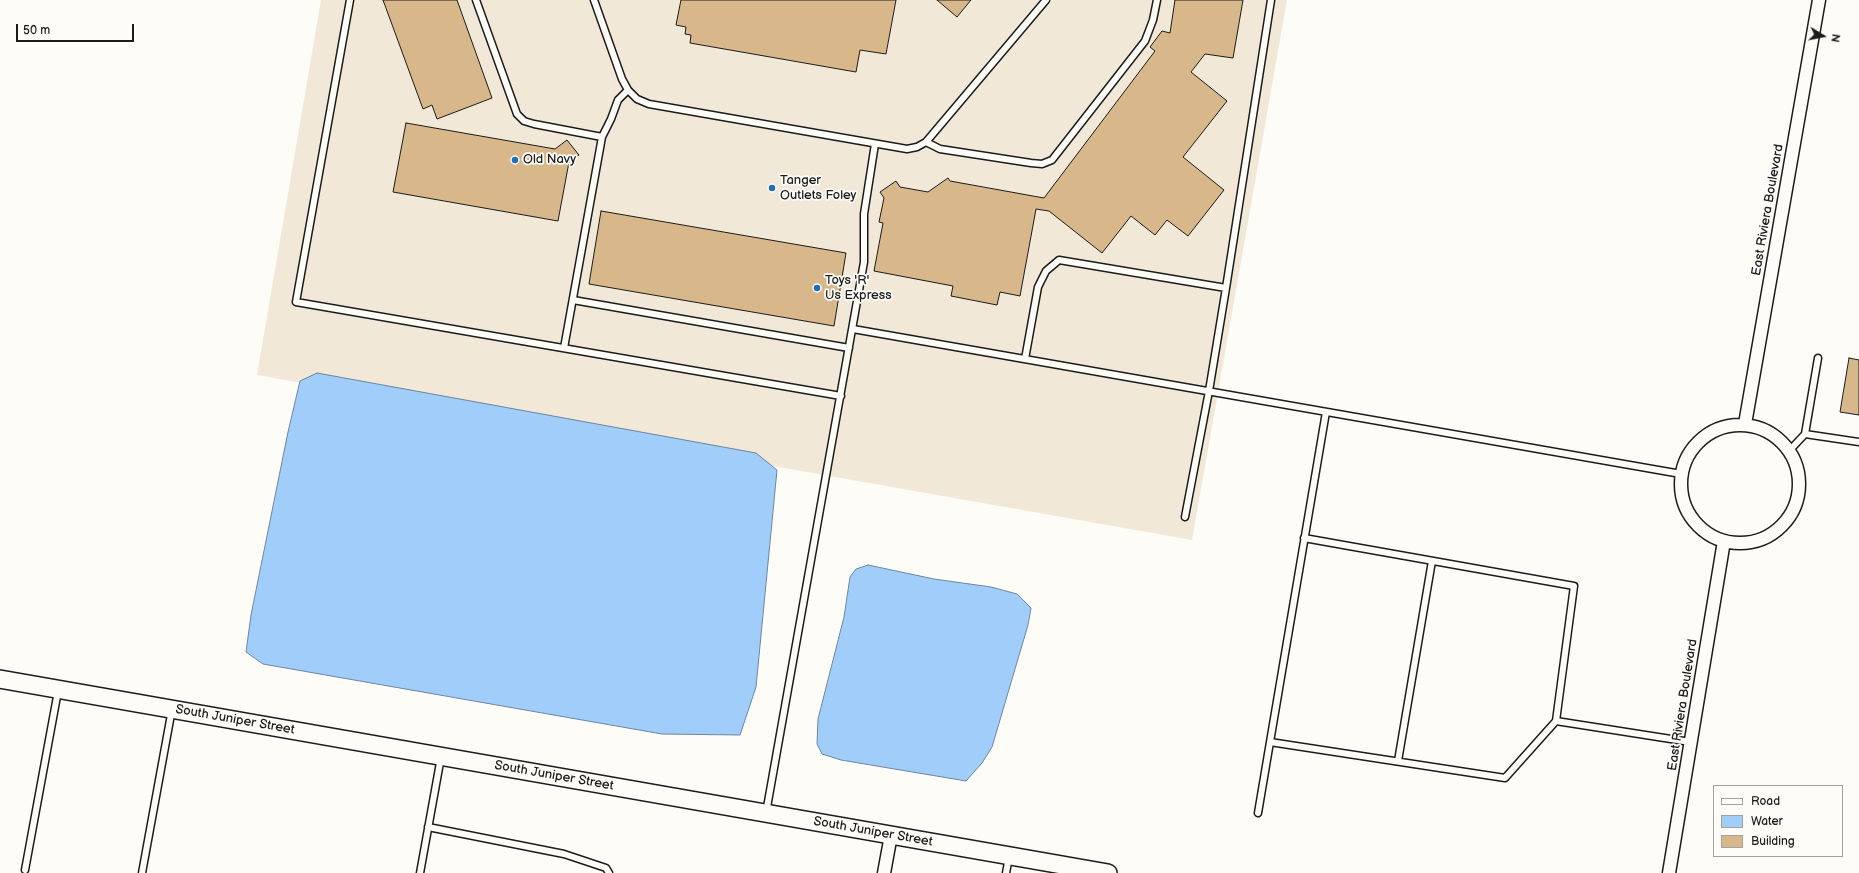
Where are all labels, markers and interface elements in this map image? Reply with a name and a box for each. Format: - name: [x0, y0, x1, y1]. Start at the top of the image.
- scale bar: [18, 16, 136, 42]
- north arrow: [1803, 16, 1843, 56]
- text: 50 m: [23, 23, 50, 38]
- text: N: [1828, 33, 1842, 43]
- street label: East Riviera Boulevard: [1749, 143, 1787, 277]
- place label: Old Navy: [523, 152, 576, 168]
- marker: Old Navy: [510, 155, 520, 165]
- place label: Tanger Outlets Foley: [780, 173, 856, 204]
- marker: Tanger Outlets Foley: [767, 183, 777, 193]
- place label: Toys 'R' Us Express: [825, 273, 892, 304]
- marker: Toys 'R' Us Express: [812, 283, 822, 293]
- street label: East Riviera Boulevard: [1665, 638, 1701, 772]
- street label: South Juniper Street: [174, 702, 296, 738]
- street label: South Juniper Street: [493, 758, 615, 794]
- legend: [1713, 785, 1843, 857]
- text: Road: [1751, 794, 1780, 809]
- street label: South Juniper Street: [812, 814, 934, 850]
- text: Water: [1751, 814, 1783, 829]
- text: Building: [1751, 834, 1795, 849]

